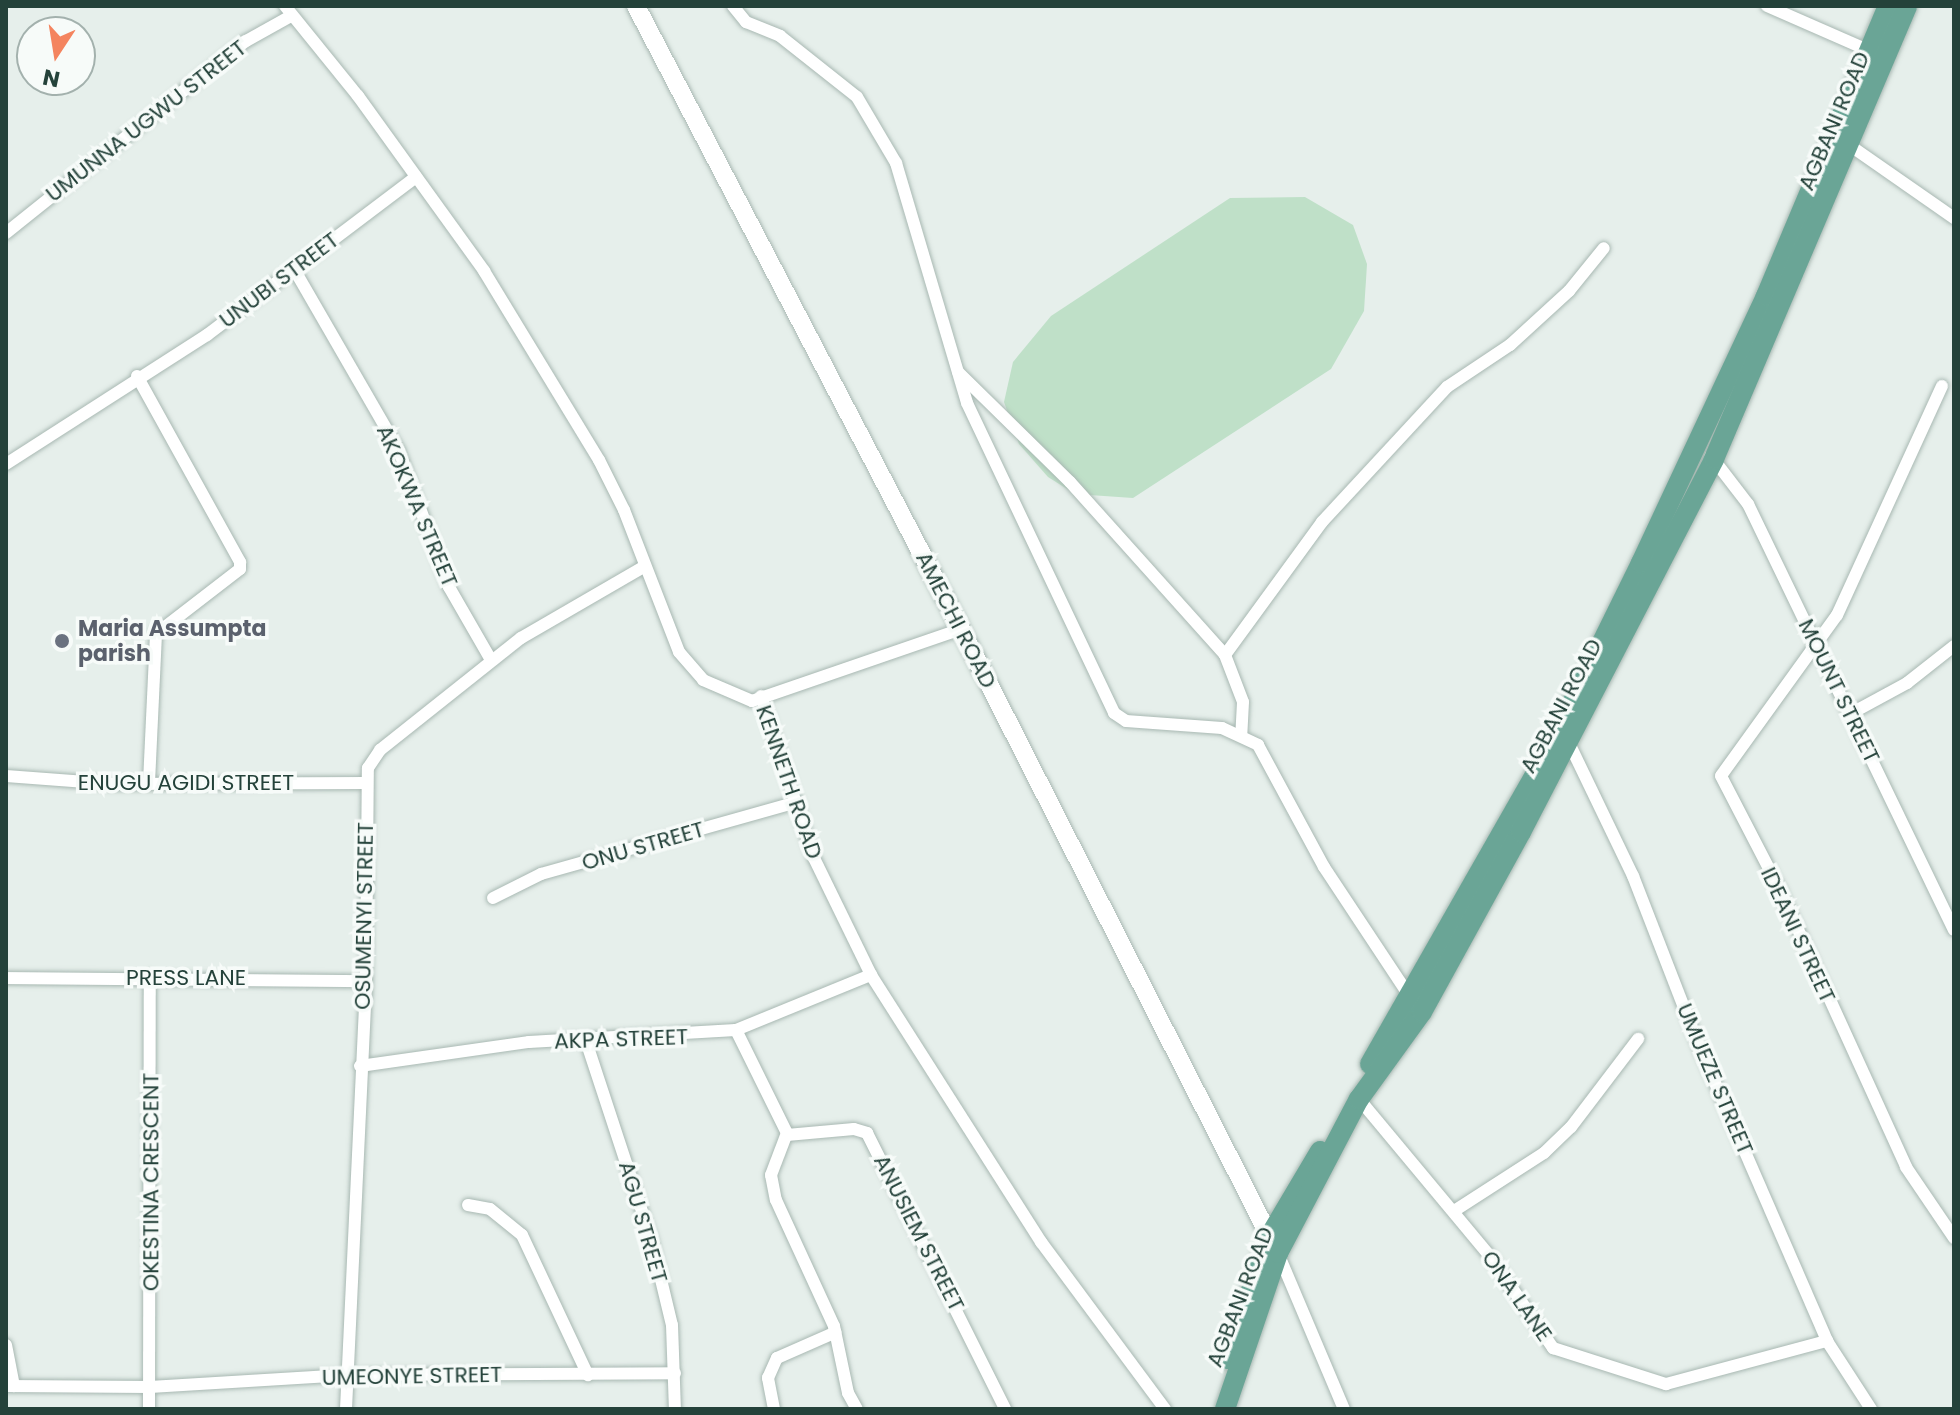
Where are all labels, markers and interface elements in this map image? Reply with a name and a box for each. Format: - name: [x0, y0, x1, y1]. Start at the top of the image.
- north arrow: [16, 16, 96, 96]
- street label: UMUNNA UGWU STREET: [41, 35, 251, 207]
- street label: AGBANI ROAD: [1793, 48, 1875, 194]
- street label: UNUBI STREET: [214, 227, 344, 333]
- street label: AKOKWA STREET: [371, 421, 463, 591]
- street label: AMECHI ROAD: [910, 547, 1002, 693]
- place label: Maria Assumpta parish: [78, 615, 266, 666]
- street label: MOUNT STREET: [1793, 615, 1885, 767]
- marker: Maria Assumpta parish: [53, 632, 71, 650]
- street label: AGBANI ROAD: [1515, 634, 1607, 778]
- street label: KENNETH ROAD: [750, 702, 828, 862]
- street label: ENUGU AGIDI STREET: [78, 770, 294, 796]
- street label: ONU STREET: [579, 816, 707, 876]
- street label: OSUMENYI STREET: [349, 822, 379, 1010]
- street label: IDEANI STREET: [1755, 863, 1841, 1007]
- street label: PRESS LANE: [126, 965, 246, 991]
- street label: UMUEZE STREET: [1671, 999, 1759, 1159]
- street label: AKPA STREET: [554, 1023, 688, 1055]
- street label: OKESTINA CRESCENT: [138, 1073, 164, 1291]
- street label: ANUSIEM STREET: [868, 1150, 970, 1316]
- street label: AGU STREET: [613, 1158, 673, 1286]
- street label: AGBANI ROAD: [1201, 1223, 1279, 1371]
- street label: ONA LANE: [1476, 1246, 1558, 1346]
- street label: UMEONYE STREET: [322, 1361, 502, 1391]

